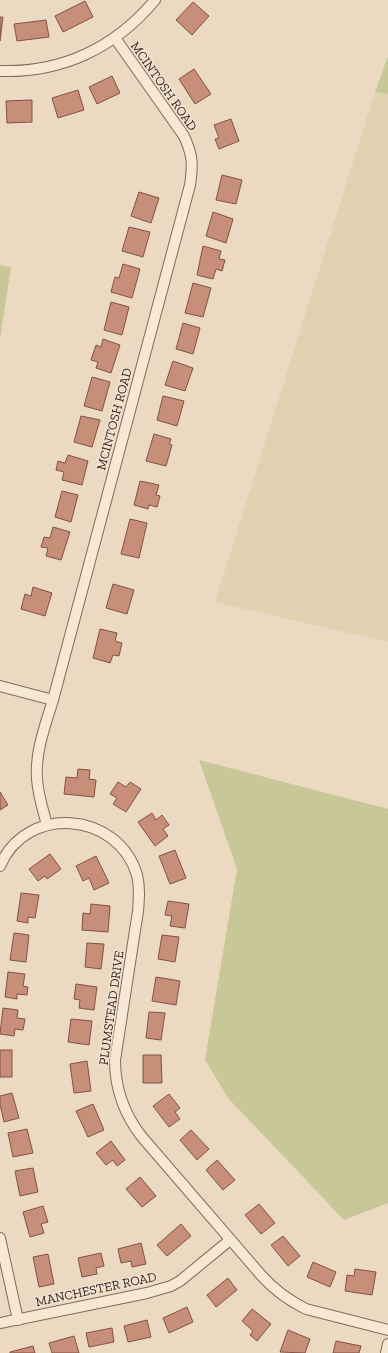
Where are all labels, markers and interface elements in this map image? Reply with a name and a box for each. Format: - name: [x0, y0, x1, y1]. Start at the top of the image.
- street label: MCINTOSH ROAD: [128, 39, 200, 133]
- street label: MCINTOSH ROAD: [93, 366, 135, 472]
- street label: PLUMSTEAD DRIVE: [96, 949, 127, 1066]
- street label: MANCHESTER ROAD: [34, 1269, 158, 1309]

